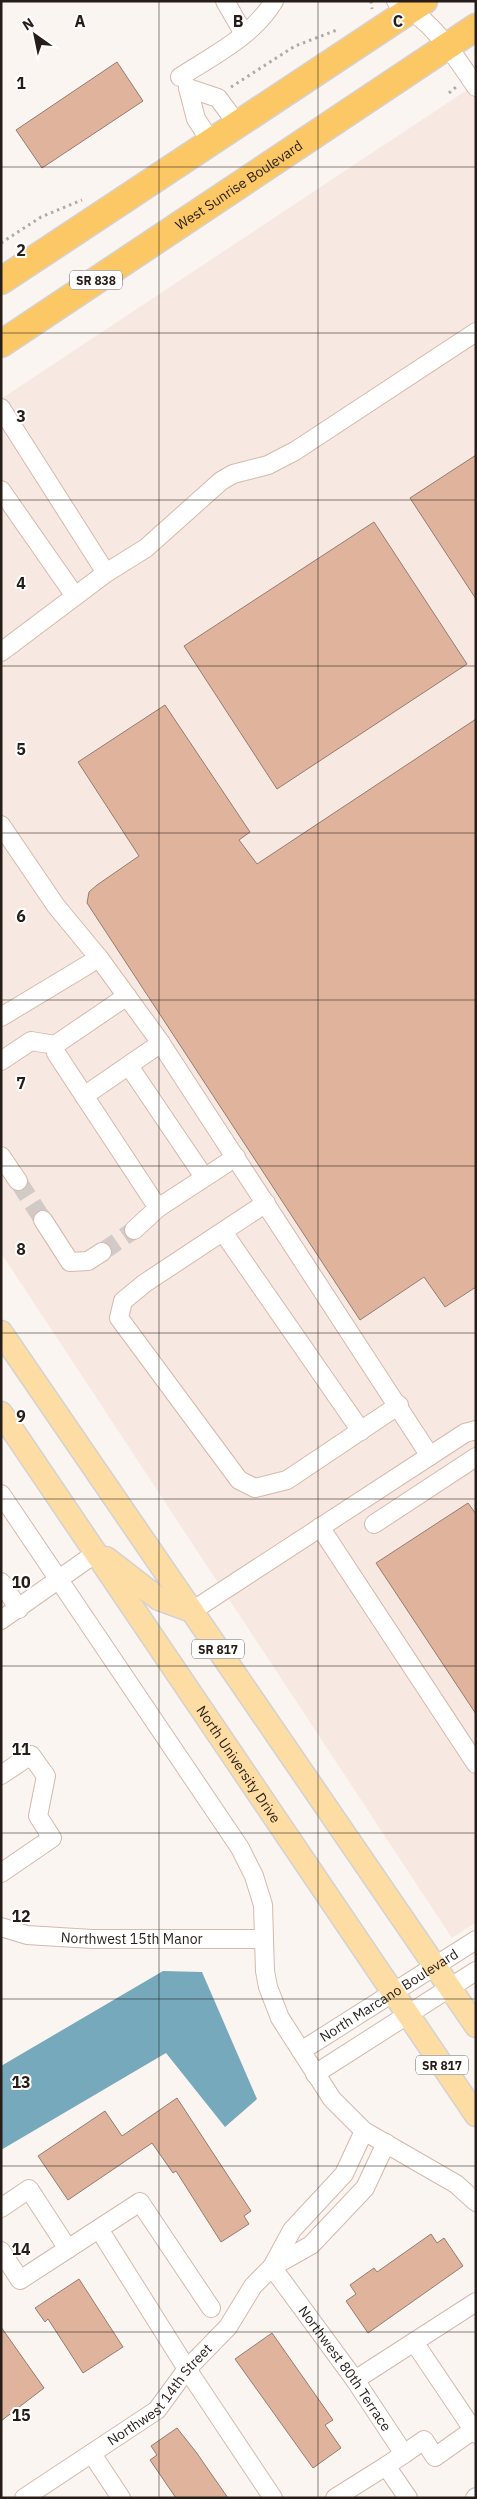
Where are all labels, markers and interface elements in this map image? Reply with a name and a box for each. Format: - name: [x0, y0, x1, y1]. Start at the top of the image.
- north arrow: [10, 10, 60, 60]
- text: A: [75, 11, 86, 31]
- text: B: [233, 11, 244, 31]
- text: C: [393, 11, 403, 31]
- text: N: [19, 14, 37, 34]
- text: 1: [16, 73, 26, 93]
- street label: West Sunrise Boulevard: [172, 136, 306, 234]
- text: 2: [16, 240, 26, 260]
- road number: SR 838: [70, 270, 122, 290]
- text: 3: [16, 406, 26, 426]
- text: 4: [16, 573, 26, 593]
- text: 5: [16, 739, 26, 759]
- text: 6: [16, 906, 26, 926]
- text: 7: [16, 1073, 26, 1093]
- text: 8: [16, 1239, 26, 1259]
- text: 9: [16, 1406, 26, 1426]
- text: 10: [11, 1572, 31, 1592]
- road number: SR 817: [192, 1640, 244, 1658]
- street label: North University Drive: [193, 1702, 285, 1827]
- text: 11: [11, 1739, 31, 1759]
- text: 12: [11, 1906, 31, 1926]
- street label: Northwest 15th Manor: [60, 1928, 203, 1948]
- street label: North Marcano Boulevard: [316, 1945, 461, 2046]
- road number: SR 817: [416, 2056, 468, 2074]
- text: 13: [11, 2072, 31, 2092]
- text: 14: [11, 2239, 31, 2259]
- street label: Northwest 80th Terrace: [295, 2302, 395, 2435]
- street label: Northwest 14th Street: [104, 2340, 216, 2449]
- text: 15: [11, 2405, 31, 2425]

